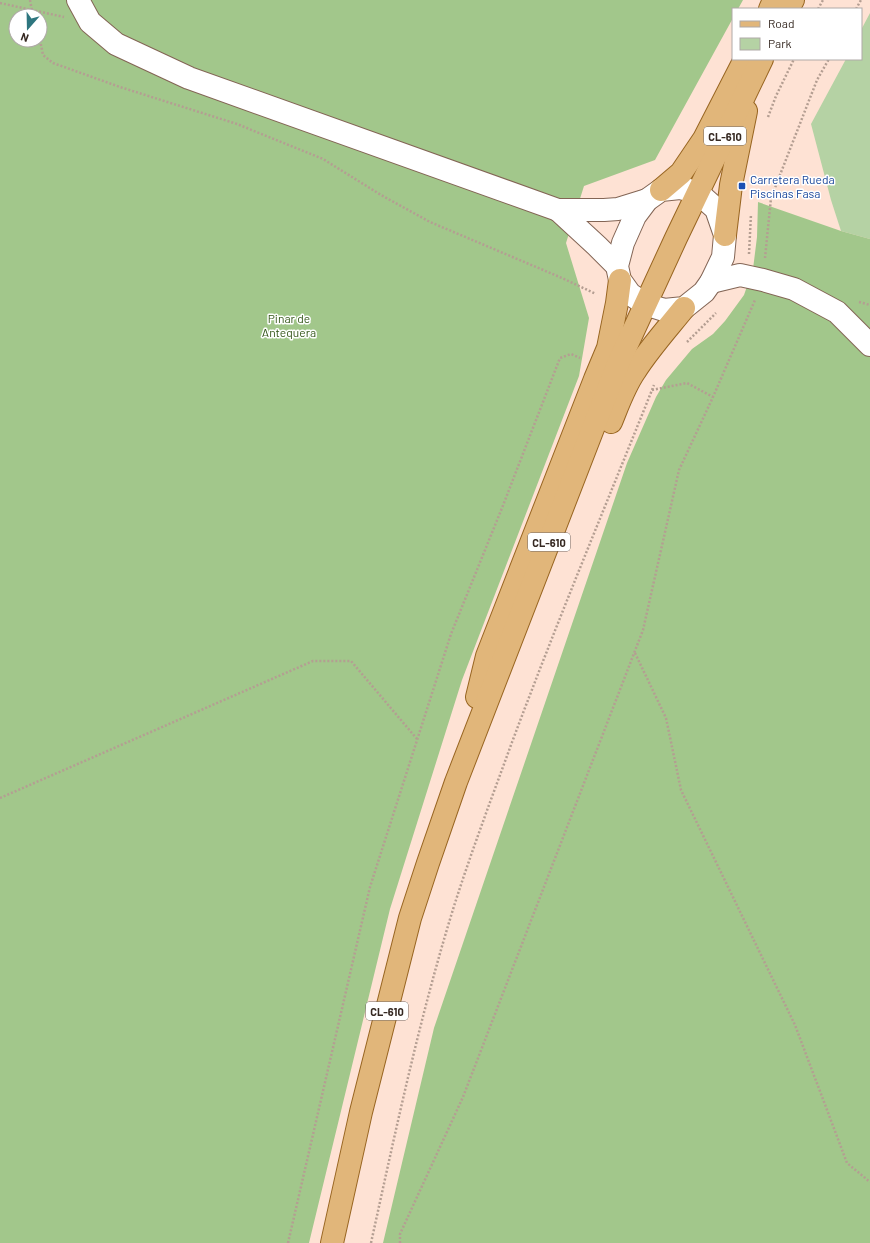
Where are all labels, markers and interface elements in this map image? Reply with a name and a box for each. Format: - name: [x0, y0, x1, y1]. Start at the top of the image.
- north arrow: [8, 8, 48, 48]
- legend: [732, 8, 862, 60]
- text: Road: [768, 16, 795, 30]
- text: N: [19, 31, 30, 45]
- text: Park: [768, 36, 792, 50]
- road number: CL-610: [704, 127, 746, 145]
- place label: Carretera Rueda Piscinas Fasa: [750, 172, 835, 200]
- marker: Carretera Rueda Piscinas Fasa: [737, 181, 747, 191]
- park label: Pinar de Antequera: [262, 311, 316, 339]
- road number: CL-610: [528, 533, 570, 551]
- road number: CL-610: [366, 1002, 408, 1020]

